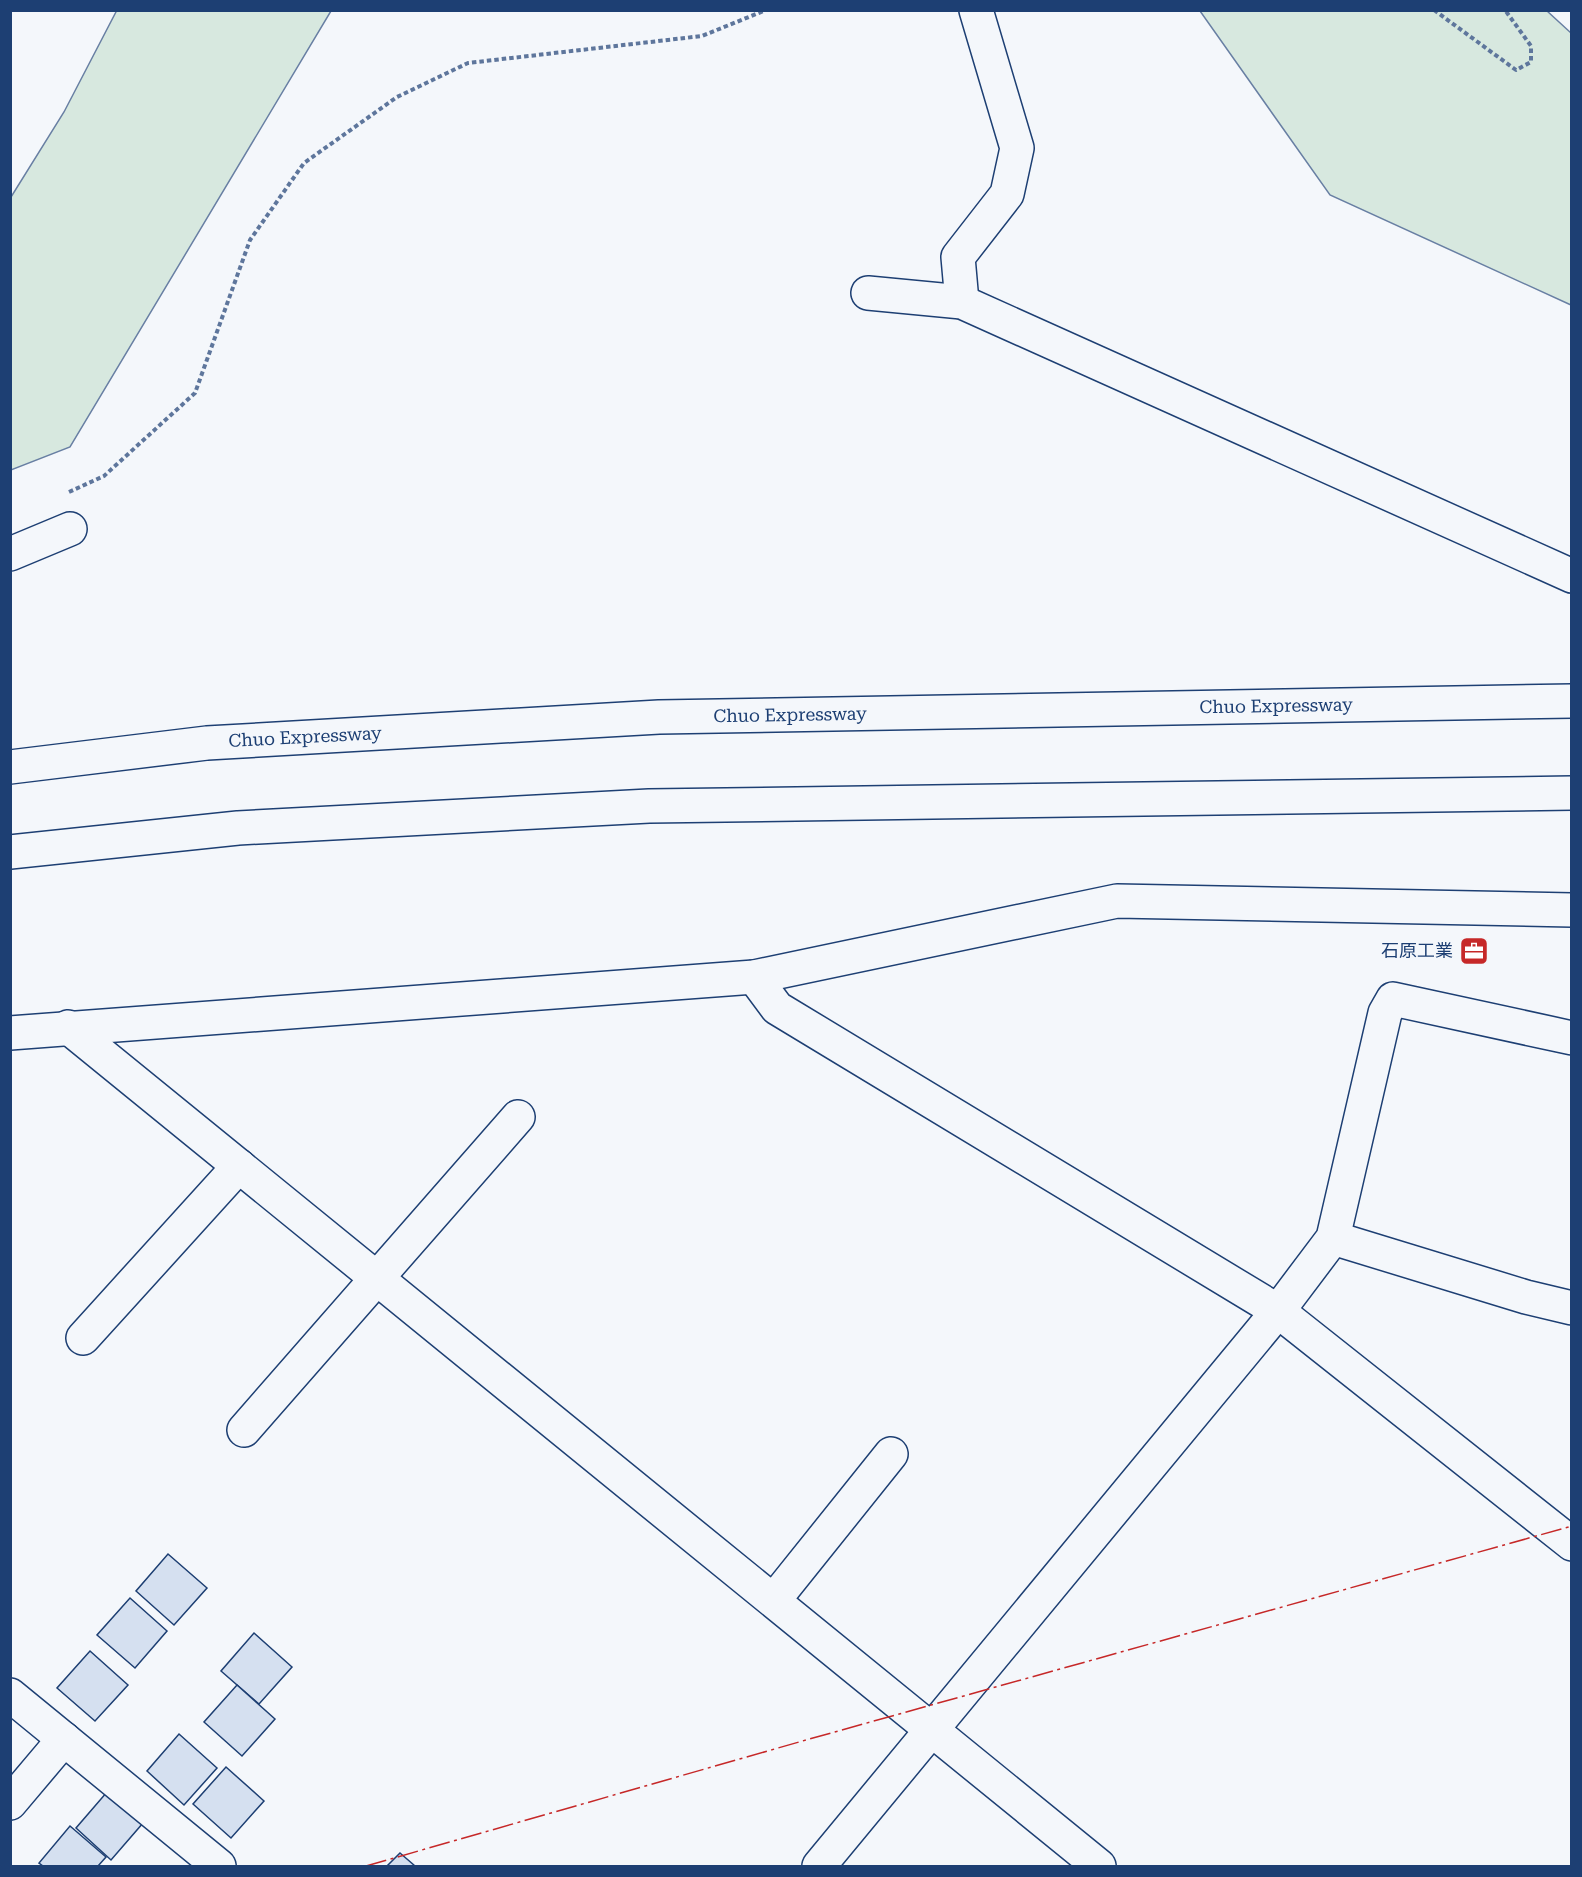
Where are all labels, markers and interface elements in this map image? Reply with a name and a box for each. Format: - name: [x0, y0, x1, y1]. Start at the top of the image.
- street label: Chuo Expressway: [1199, 694, 1353, 717]
- street label: Chuo Expressway: [713, 703, 867, 726]
- street label: Chuo Expressway: [228, 722, 382, 751]
- office icon: 石原工業: [1458, 935, 1490, 967]
- place label: 石原工業: [1381, 940, 1453, 961]

